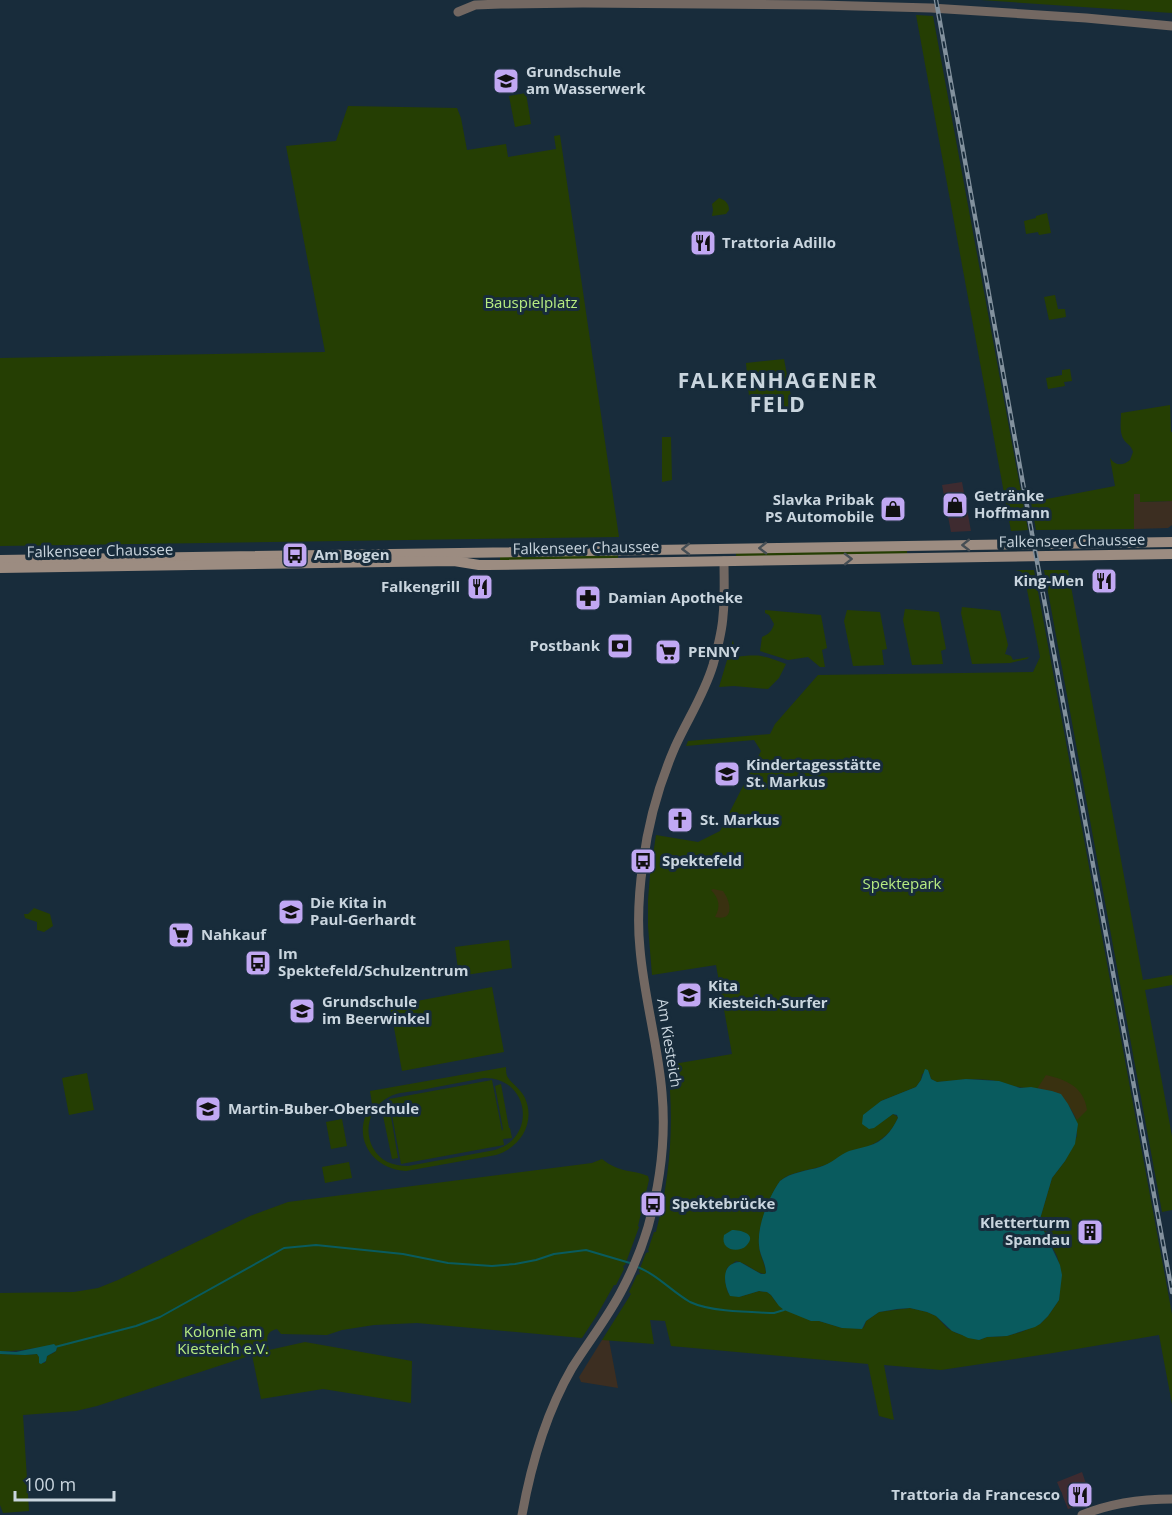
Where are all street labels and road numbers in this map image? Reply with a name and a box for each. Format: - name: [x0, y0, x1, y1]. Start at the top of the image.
- street label: Falkenseer Chaussee: [998, 529, 1146, 551]
- street label: Falkenseer Chaussee: [512, 536, 660, 558]
- street label: Falkenseer Chaussee: [26, 539, 174, 561]
- street label: Am Kiesteich: [653, 997, 687, 1089]

